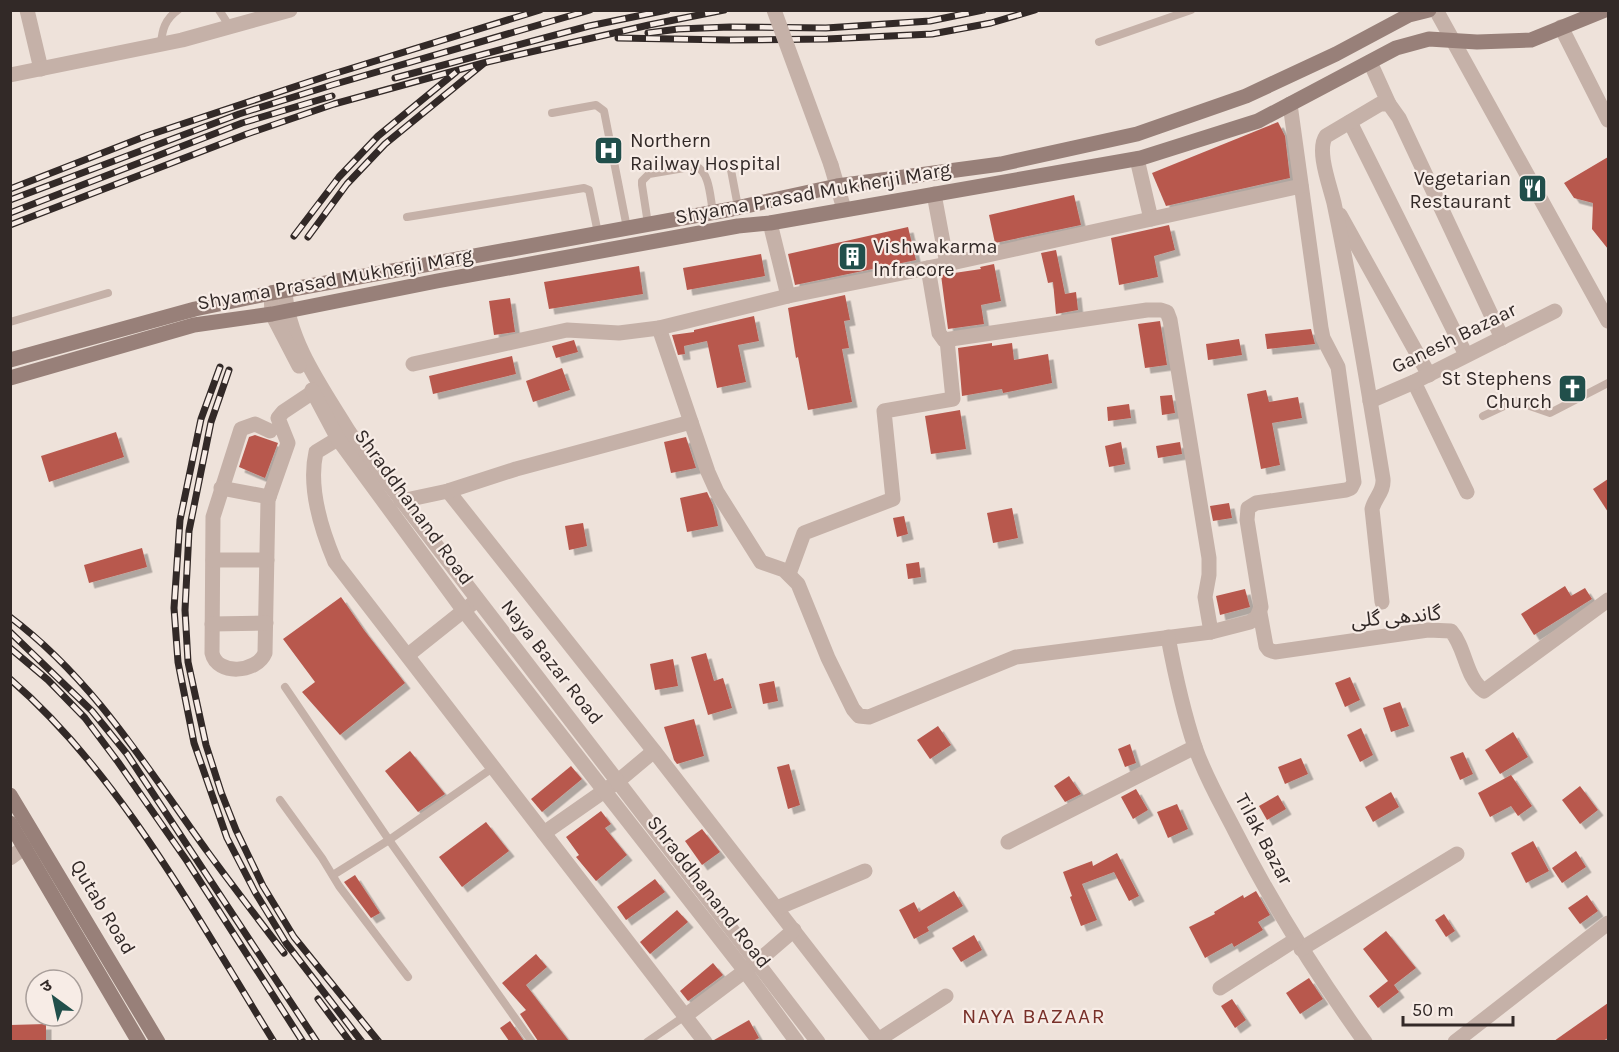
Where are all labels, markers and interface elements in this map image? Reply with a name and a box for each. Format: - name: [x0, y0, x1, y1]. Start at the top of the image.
- place label: Northern Railway Hospital: [630, 129, 781, 175]
- hospital icon: Northern Railway Hospital: [593, 135, 625, 167]
- street label: Shyama Prasad Mukherji Marg: [673, 157, 953, 229]
- place label: Vegetarian Restaurant: [1410, 167, 1511, 213]
- restaurant icon: Vegetarian Restaurant: [1516, 173, 1548, 205]
- place label: Vishwakarma Infracore: [873, 235, 998, 281]
- building icon: Vishwakarma Infracore: [836, 241, 868, 273]
- street label: Shyama Prasad Mukherji Marg: [195, 243, 475, 315]
- street label: Ganesh Bazaar: [1388, 298, 1521, 378]
- place label: St Stephens Church: [1441, 367, 1552, 413]
- church icon: St Stephens Church: [1557, 373, 1589, 405]
- street label: Shraddhanand Road: [350, 425, 478, 589]
- street label: Naya Bazar Road: [496, 595, 608, 729]
- street label: گاندھی گلی: [1350, 602, 1443, 632]
- street label: Tilak Bazar: [1230, 790, 1298, 889]
- street label: Shraddhanand Road: [642, 811, 776, 973]
- street label: Qutab Road: [66, 856, 140, 958]
- north arrow: [24, 968, 84, 1028]
- text: उ: [37, 975, 56, 996]
- scale bar: [1403, 989, 1512, 1027]
- text: 50 m: [1412, 999, 1454, 1021]
- district label: NAYA BAZAAR: [962, 1004, 1106, 1028]

